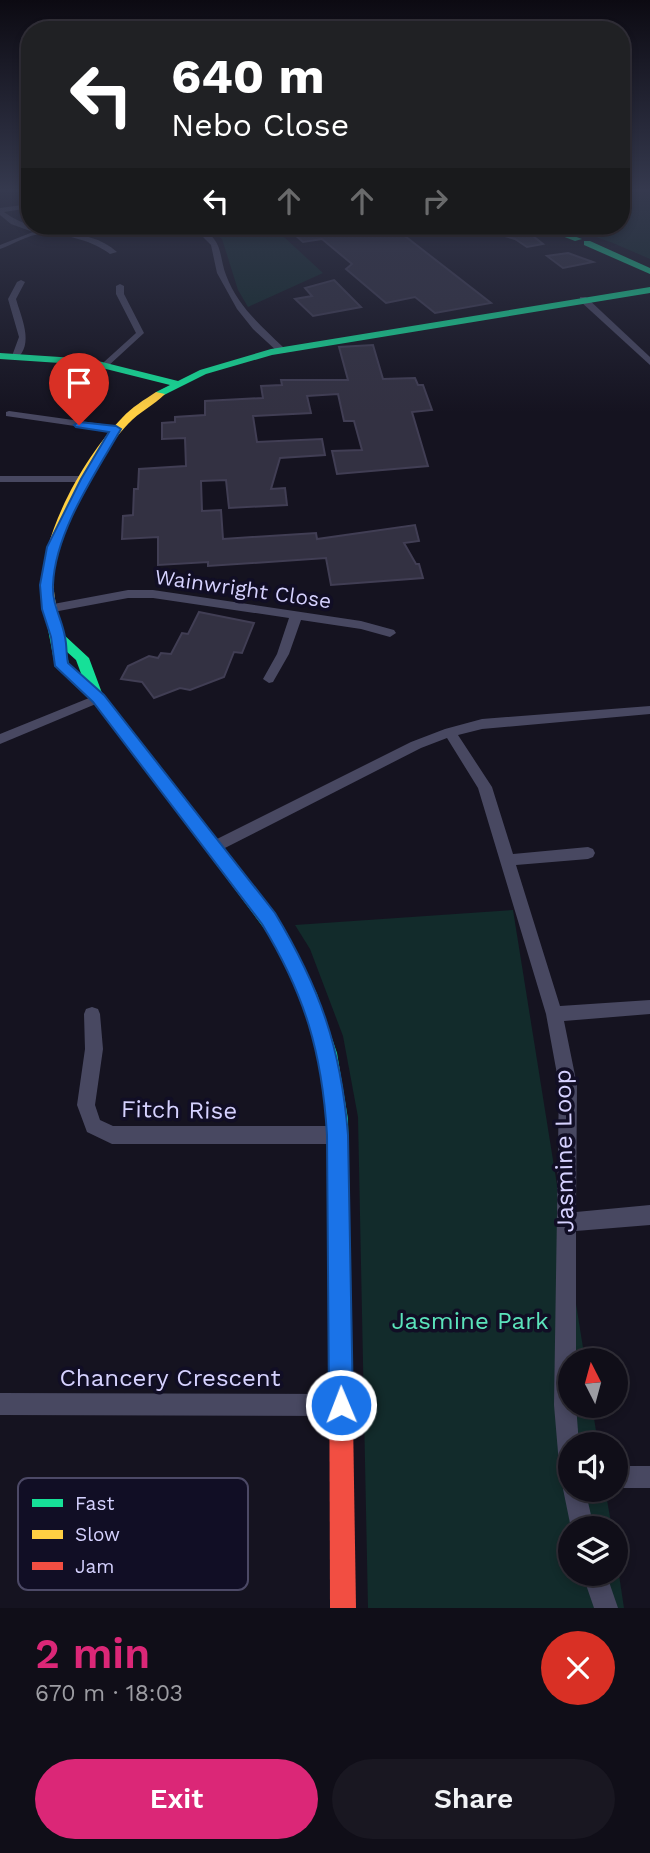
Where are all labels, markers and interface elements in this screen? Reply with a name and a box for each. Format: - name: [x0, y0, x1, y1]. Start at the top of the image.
- text: 640 m: [171, 47, 325, 105]
- icon: left: [56, 49, 147, 140]
- text: Nebo Close: [171, 106, 349, 144]
- icon: left: [197, 182, 235, 220]
- icon: ahead: [270, 182, 308, 220]
- icon: ahead: [343, 182, 381, 220]
- icon: right: [416, 182, 454, 220]
- pin: [49, 353, 109, 425]
- icon: arrive: [60, 364, 98, 402]
- street label: Wainwright Close: [153, 564, 333, 613]
- street label: Jasmine Loop: [549, 1069, 579, 1233]
- street label: Fitch Rise: [121, 1095, 237, 1125]
- park label: Jasmine Park: [391, 1307, 549, 1335]
- north arrow: [558, 1348, 628, 1418]
- map controls: [558, 1348, 628, 1586]
- street label: Chancery Crescent: [59, 1364, 281, 1392]
- position arrow: [304, 1368, 378, 1442]
- button: sound: [558, 1432, 628, 1502]
- legend: [18, 1478, 248, 1590]
- text: Fast: [75, 1492, 114, 1515]
- button: layers: [558, 1516, 628, 1586]
- text: Slow: [75, 1523, 120, 1546]
- text: Jam: [75, 1555, 114, 1578]
- text: 2 min: [35, 1629, 150, 1678]
- button: close: [541, 1631, 615, 1705]
- text: 670 m · 18:03: [35, 1680, 183, 1707]
- button: Exit: [35, 1759, 318, 1839]
- button: Share: [332, 1759, 615, 1839]

